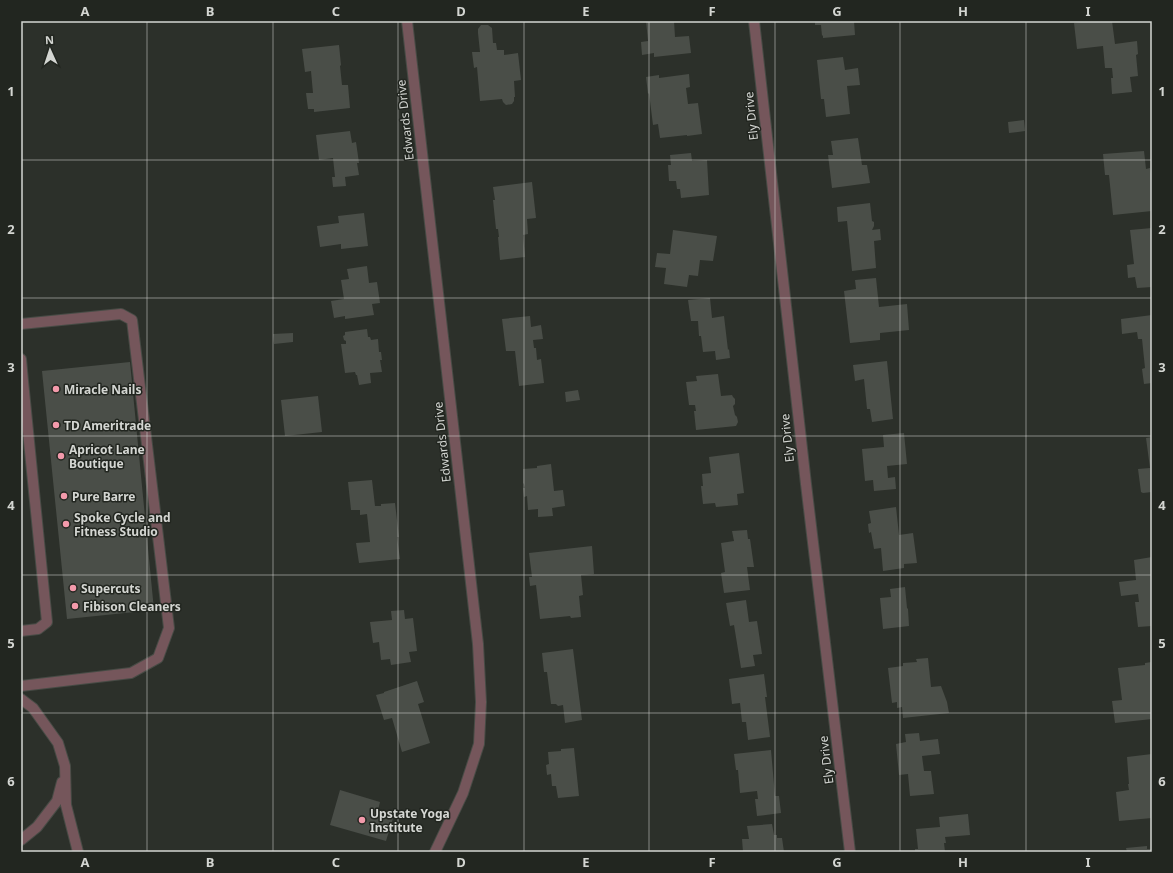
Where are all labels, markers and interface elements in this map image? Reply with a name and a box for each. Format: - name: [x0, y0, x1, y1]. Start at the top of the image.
- text: A: [81, 2, 90, 20]
- text: B: [206, 2, 214, 20]
- text: C: [332, 2, 340, 20]
- text: D: [456, 2, 466, 20]
- text: E: [582, 2, 590, 20]
- text: F: [708, 2, 716, 20]
- text: G: [832, 2, 842, 20]
- text: H: [958, 2, 968, 20]
- text: I: [1085, 2, 1091, 20]
- north arrow: [30, 30, 70, 70]
- text: N: [45, 32, 54, 47]
- street label: Edwards Drive: [392, 79, 418, 161]
- text: 1: [7, 82, 15, 100]
- text: 1: [1158, 82, 1166, 100]
- street label: Ely Drive: [740, 91, 762, 141]
- text: 2: [7, 220, 15, 238]
- text: 2: [1158, 220, 1166, 238]
- text: 3: [7, 358, 15, 376]
- text: 3: [1158, 358, 1166, 376]
- place label: Miracle Nails: [64, 381, 141, 398]
- marker: Miracle Nails: [51, 384, 61, 394]
- street label: Edwards Drive: [429, 401, 455, 483]
- street label: Ely Drive: [776, 413, 798, 463]
- place label: TD Ameritrade: [64, 417, 151, 434]
- marker: TD Ameritrade: [51, 420, 61, 430]
- place label: Apricot Lane Boutique: [69, 441, 145, 472]
- marker: Apricot Lane Boutique: [56, 451, 66, 461]
- place label: Pure Barre: [72, 488, 135, 505]
- marker: Pure Barre: [59, 491, 69, 501]
- text: 4: [7, 496, 15, 514]
- text: 4: [1158, 496, 1166, 514]
- place label: Spoke Cycle and Fitness Studio: [74, 509, 171, 540]
- marker: Spoke Cycle and Fitness Studio: [61, 519, 71, 529]
- place label: Supercuts: [81, 580, 141, 597]
- marker: Supercuts: [68, 583, 78, 593]
- place label: Fibison Cleaners: [83, 598, 181, 615]
- marker: Fibison Cleaners: [70, 601, 80, 611]
- text: 5: [7, 634, 15, 652]
- text: 5: [1158, 634, 1166, 652]
- street label: Ely Drive: [815, 735, 837, 785]
- text: 6: [7, 772, 15, 790]
- text: 6: [1158, 772, 1166, 790]
- place label: Upstate Yoga Institute: [370, 805, 450, 836]
- marker: Upstate Yoga Institute: [357, 815, 367, 825]
- text: A: [81, 853, 90, 871]
- text: B: [206, 853, 214, 871]
- text: C: [332, 853, 340, 871]
- text: D: [456, 853, 466, 871]
- text: E: [582, 853, 590, 871]
- text: F: [708, 853, 716, 871]
- text: G: [832, 853, 842, 871]
- text: H: [958, 853, 968, 871]
- text: I: [1085, 853, 1091, 871]

